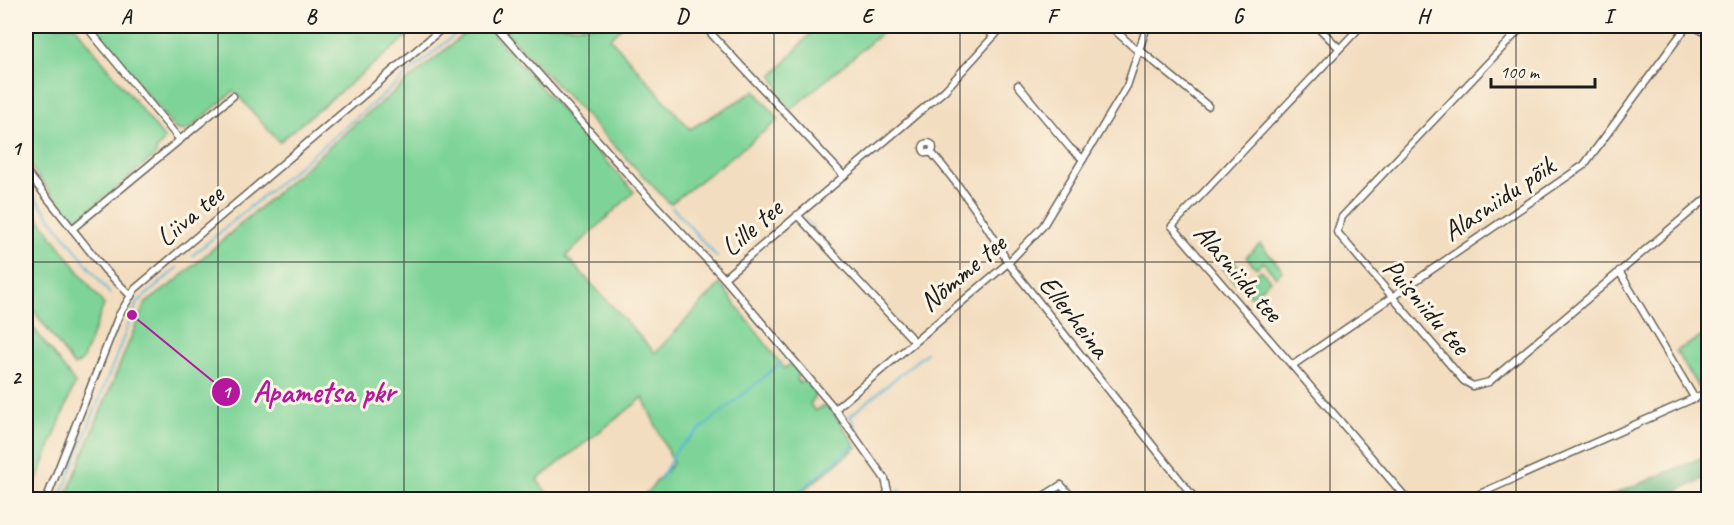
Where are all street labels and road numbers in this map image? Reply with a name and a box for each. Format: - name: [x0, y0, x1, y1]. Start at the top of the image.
- street label: Alasniidu põik: [1436, 147, 1563, 249]
- street label: Liiva tee: [148, 176, 232, 254]
- street label: Lille tee: [713, 190, 791, 264]
- street label: Alasniidu tee: [1186, 216, 1292, 330]
- street label: Nõmme tee: [912, 225, 1014, 319]
- street label: Puisniidu tee: [1375, 251, 1479, 363]
- street label: Ellerheina: [1031, 268, 1119, 366]

